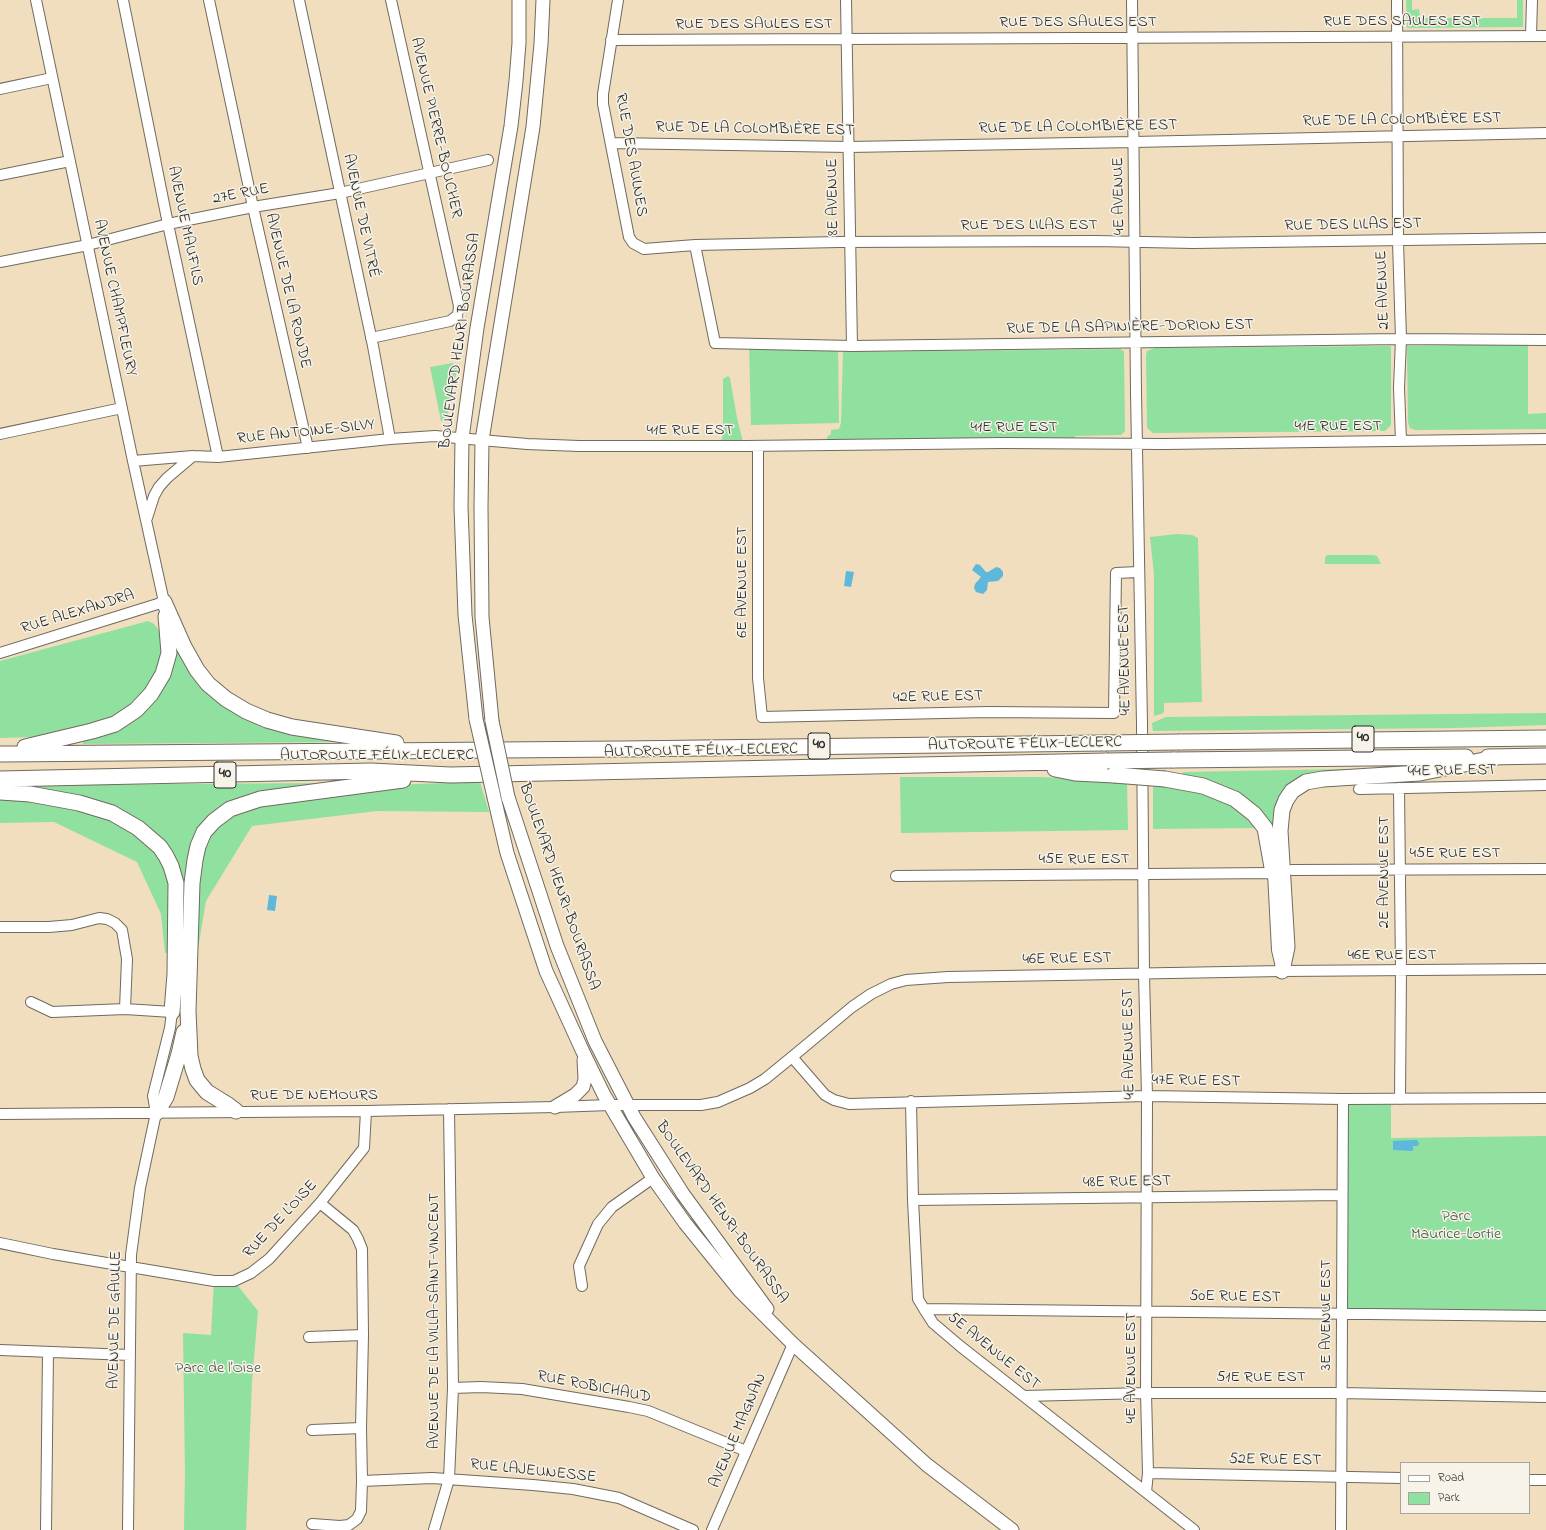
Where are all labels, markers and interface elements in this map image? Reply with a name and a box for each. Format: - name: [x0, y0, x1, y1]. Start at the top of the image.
- street label: RUE DES SAULES EST: [1323, 12, 1481, 32]
- street label: RUE DES SAULES EST: [999, 13, 1157, 33]
- street label: RUE DES SAULES EST: [675, 15, 833, 35]
- street label: AVENUE PIERRE-BOUCHER: [405, 36, 465, 220]
- street label: RUE DES AULNES: [610, 92, 650, 218]
- street label: RUE DE LA COLOMBIÈRE EST: [1302, 110, 1502, 132]
- street label: RUE DE LA COLOMBIÈRE EST: [978, 117, 1178, 139]
- street label: RUE DE LA COLOMBIÈRE EST: [655, 119, 855, 141]
- street label: AVENUE DE VITRÉ: [337, 152, 383, 280]
- street label: 4E AVENUE: [1110, 157, 1130, 235]
- street label: 8E AVENUE: [824, 158, 844, 236]
- street label: AVENUE MAUFILS: [162, 164, 206, 288]
- street label: 27E RUE: [211, 180, 271, 210]
- street label: AVENUE DE LA RONDE: [260, 212, 314, 370]
- street label: RUE DES LILAS EST: [1284, 215, 1422, 237]
- street label: RUE DES LILAS EST: [960, 216, 1098, 236]
- street label: AVENUE CHAMPFLEURY: [88, 218, 140, 378]
- street label: BOULEVARD HENRI-BOURASSA: [436, 232, 486, 450]
- street label: 2E AVENUE: [1373, 250, 1395, 330]
- street label: RUE DE LA SAPINIÈRE-DORION EST: [1006, 316, 1254, 340]
- street label: RUE ANTOINE-SILVY: [236, 416, 376, 450]
- street label: 41E RUE EST: [1294, 417, 1382, 437]
- street label: 41E RUE EST: [970, 418, 1058, 438]
- street label: 41E RUE EST: [646, 421, 734, 441]
- street label: 6E AVENUE EST: [733, 526, 753, 638]
- street label: RUE ALEXANDRA: [19, 587, 137, 639]
- street label: 4E AVENUE EST: [1115, 604, 1137, 716]
- street label: 42E RUE EST: [893, 688, 983, 708]
- road number: 40: [1352, 726, 1374, 752]
- road number: 40: [808, 733, 830, 759]
- street label: AUTOROUTE FÉLIX-LECLERC: [928, 734, 1122, 756]
- street label: AUTOROUTE FÉLIX-LECLERC: [604, 741, 798, 763]
- street label: AUTOROUTE FÉLIX-LECLERC: [280, 746, 474, 766]
- road number: 40: [214, 762, 236, 788]
- street label: 44E RUE EST: [1408, 762, 1496, 782]
- street label: BOULEVARD HENRI-BOURASSA: [513, 781, 603, 993]
- street label: 2E AVENUE EST: [1375, 816, 1395, 928]
- street label: 45E RUE EST: [1409, 844, 1501, 864]
- street label: 45E RUE EST: [1038, 850, 1130, 870]
- street label: 46E RUE EST: [1347, 946, 1437, 966]
- street label: 46E RUE EST: [1022, 950, 1112, 970]
- street label: 4E AVENUE EST: [1119, 988, 1141, 1100]
- street label: 47E RUE EST: [1152, 1072, 1240, 1092]
- street label: RUE DE NEMOURS: [250, 1086, 378, 1106]
- street label: BOULEVARD HENRI-BOURASSA: [651, 1118, 791, 1308]
- street label: 48E RUE EST: [1083, 1173, 1171, 1193]
- street label: RUE DE L'OISE: [240, 1177, 322, 1263]
- street label: AVENUE DE LA VILLA-SAINT-VINCENT: [425, 1193, 445, 1449]
- park label: Parc Maurice-Lortie: [1411, 1207, 1501, 1245]
- street label: AVENUE DE GAULLE: [105, 1251, 127, 1389]
- street label: 3E AVENUE EST: [1317, 1259, 1337, 1371]
- street label: 50E RUE EST: [1189, 1288, 1281, 1308]
- street label: 5E AVENUE EST: [943, 1309, 1043, 1395]
- street label: 4E AVENUE EST: [1122, 1312, 1142, 1424]
- park label: Parc de l’Oise: [175, 1359, 261, 1379]
- street label: RUE ROBICHAUD: [536, 1368, 652, 1408]
- street label: 51E RUE EST: [1216, 1368, 1306, 1388]
- street label: AVENUE MAGNAN: [706, 1371, 772, 1491]
- street label: 52E RUE EST: [1229, 1451, 1321, 1471]
- street label: RUE LAJEUNESSE: [469, 1456, 597, 1488]
- legend: [1400, 1462, 1530, 1514]
- text: Road: [1438, 1469, 1464, 1487]
- text: Park: [1438, 1489, 1460, 1507]

